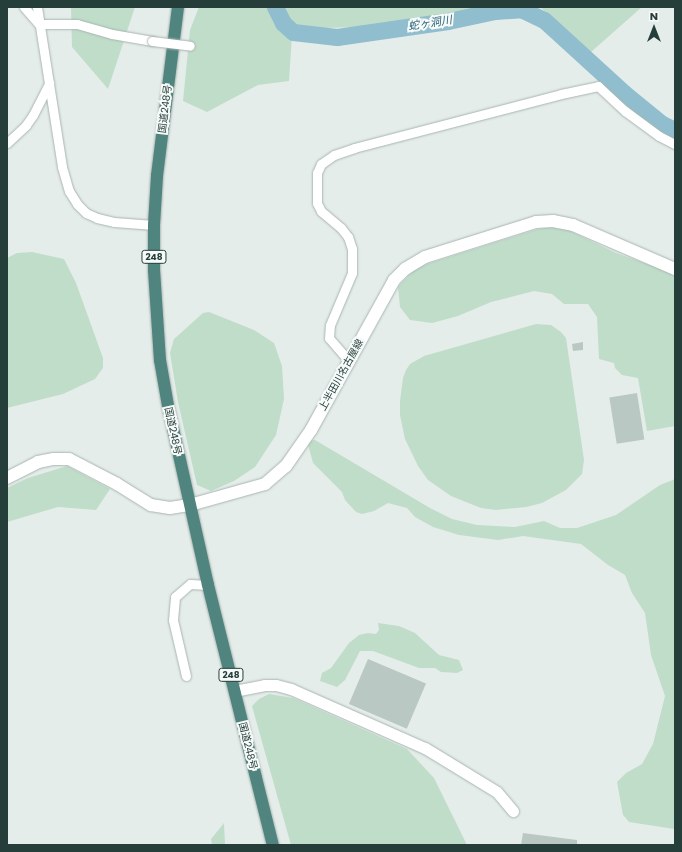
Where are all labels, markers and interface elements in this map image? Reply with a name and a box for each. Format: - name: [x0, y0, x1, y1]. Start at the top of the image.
- north arrow: [634, 8, 674, 48]
- text: N: [650, 8, 658, 24]
- water label: 蛇ヶ洞川: [407, 13, 453, 33]
- street label: 国道248号: [156, 84, 174, 134]
- road number: 248: [141, 250, 167, 264]
- street label: 上半田川名古屋線: [316, 337, 366, 413]
- street label: 国道248号: [162, 406, 184, 456]
- road number: 248: [218, 668, 244, 682]
- street label: 国道248号: [236, 721, 260, 771]

